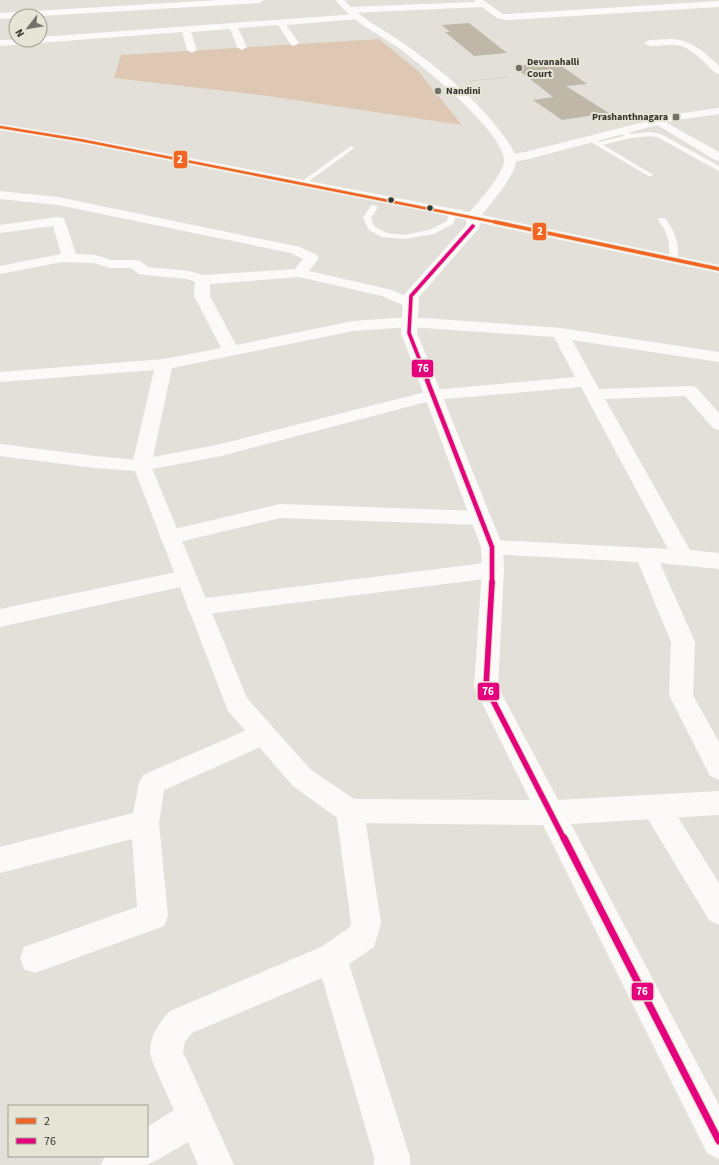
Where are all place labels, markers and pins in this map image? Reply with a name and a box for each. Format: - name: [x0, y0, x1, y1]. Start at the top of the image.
- place label: Devanahalli Court: [527, 55, 579, 81]
- marker: Devanahalli Court: [514, 63, 524, 73]
- place label: Nandini: [446, 84, 481, 98]
- marker: Nandini: [433, 86, 443, 96]
- place label: Prashanthnagara: [592, 110, 668, 124]
- marker: Prashanthnagara: [671, 112, 681, 122]
- unlabelled marker: [386, 195, 396, 205]
- unlabelled marker: [425, 203, 435, 213]

